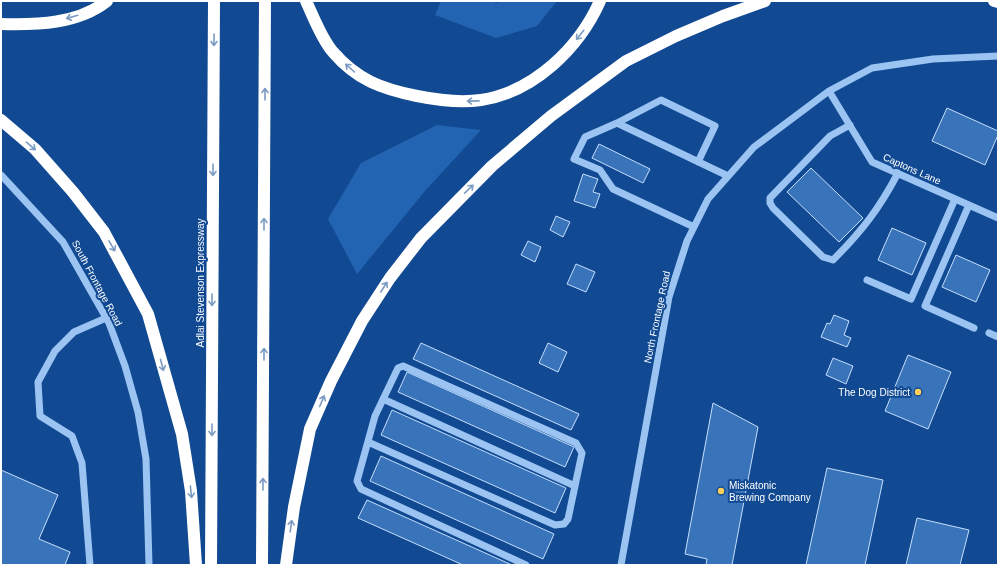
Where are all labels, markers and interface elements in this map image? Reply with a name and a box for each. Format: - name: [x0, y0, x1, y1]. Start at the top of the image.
- one-way arrow: [66, 14, 79, 21]
- one-way arrow: [576, 29, 585, 40]
- one-way arrow: [210, 33, 218, 46]
- one-way arrow: [345, 63, 355, 73]
- one-way arrow: [261, 88, 269, 101]
- one-way arrow: [467, 97, 480, 104]
- one-way arrow: [25, 141, 36, 150]
- street label: Captons Lane: [881, 151, 943, 187]
- one-way arrow: [209, 163, 217, 176]
- one-way arrow: [464, 184, 474, 194]
- one-way arrow: [261, 218, 268, 231]
- street label: Adlai Stevenson Expressway: [195, 219, 206, 347]
- street label: South Frontage Road: [70, 238, 124, 328]
- one-way arrow: [108, 240, 116, 252]
- street label: North Frontage Road: [642, 270, 672, 364]
- one-way arrow: [380, 282, 388, 293]
- one-way arrow: [208, 293, 216, 306]
- one-way arrow: [260, 348, 267, 361]
- one-way arrow: [159, 359, 166, 372]
- place label: The Dog District: [838, 387, 910, 398]
- marker: The Dog District: [913, 387, 923, 397]
- one-way arrow: [319, 395, 326, 407]
- one-way arrow: [208, 423, 216, 436]
- one-way arrow: [259, 478, 267, 491]
- place label: Miskatonic Brewing Company: [729, 480, 811, 503]
- one-way arrow: [187, 485, 195, 498]
- marker: Miskatonic Brewing Company: [716, 486, 726, 496]
- one-way arrow: [287, 520, 295, 533]

